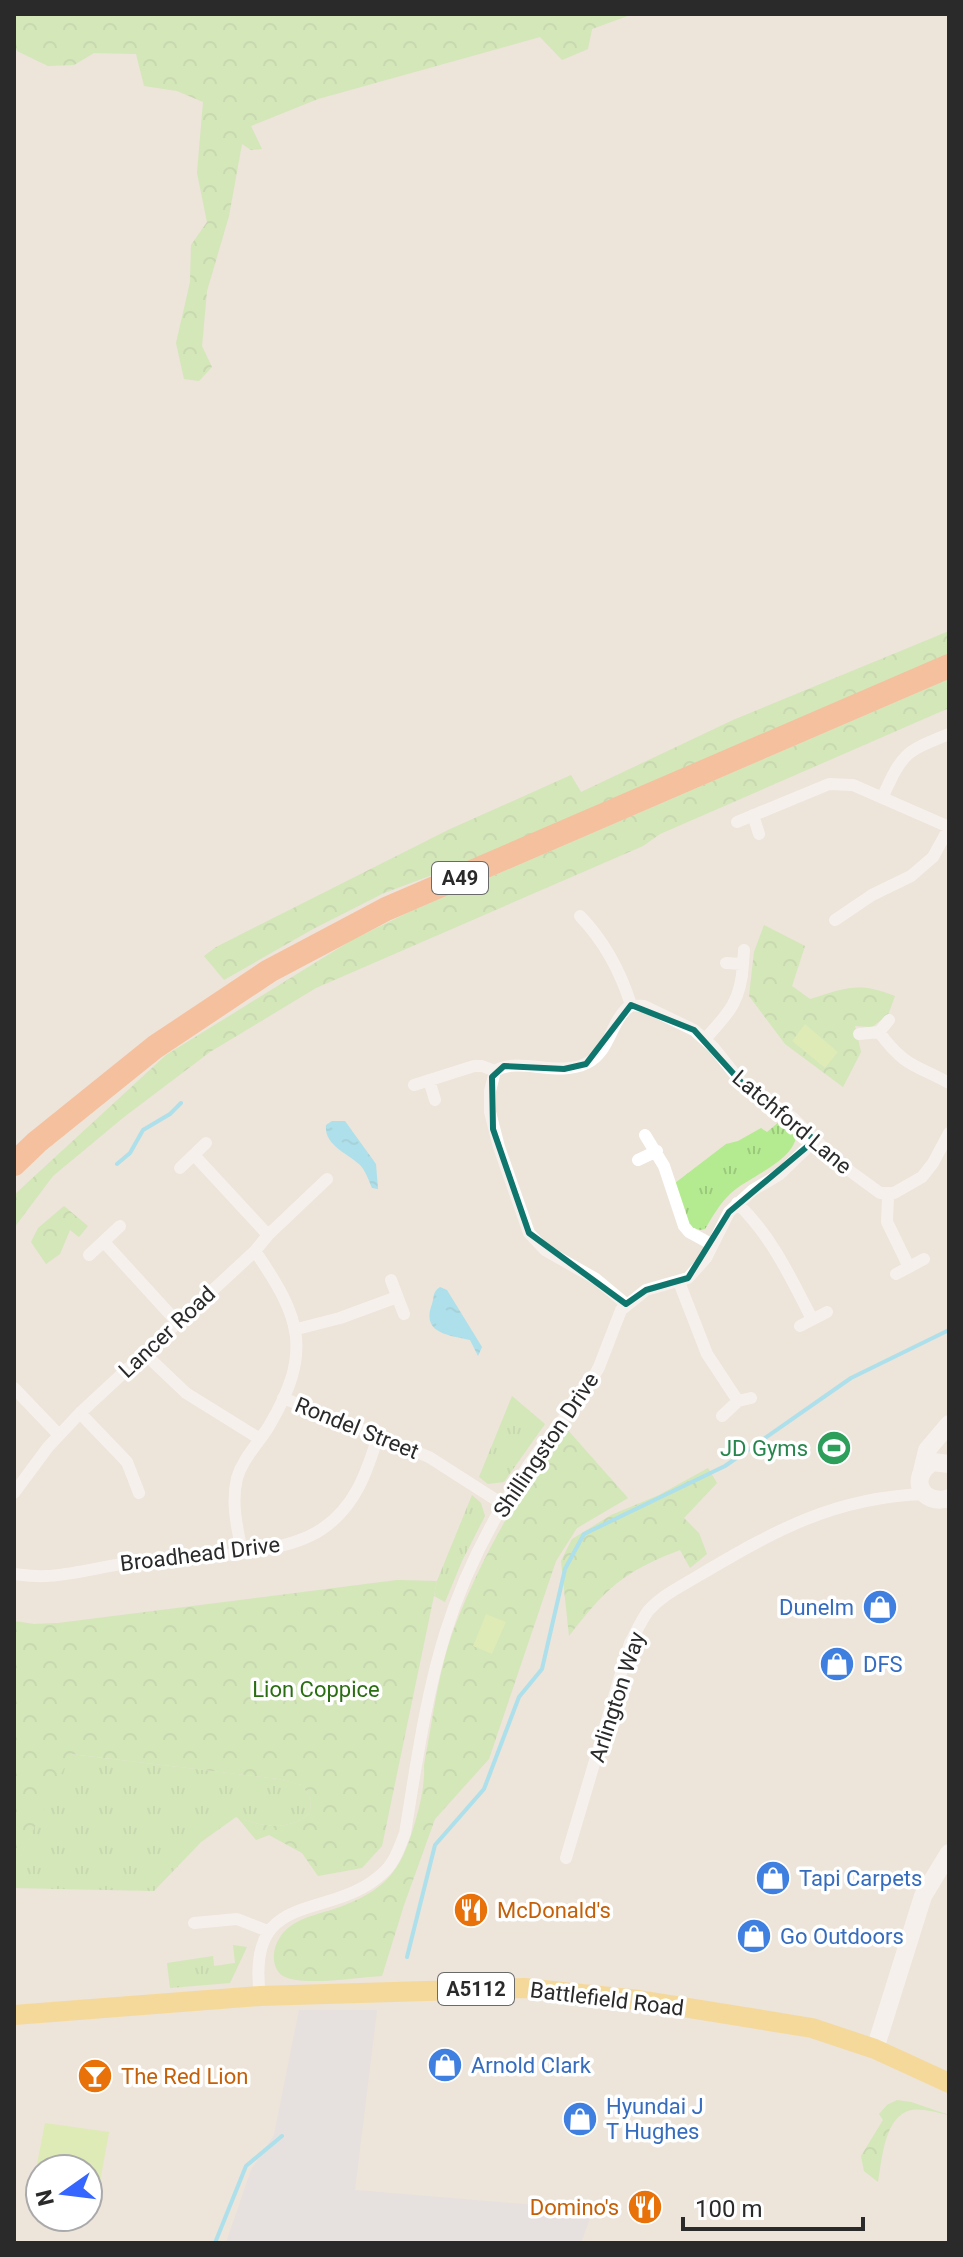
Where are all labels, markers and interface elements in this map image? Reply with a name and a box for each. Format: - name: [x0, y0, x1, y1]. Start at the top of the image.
- road number: A49: [432, 862, 488, 894]
- street label: Latchford Lane: [727, 1065, 857, 1179]
- street label: Lancer Road: [114, 1281, 220, 1383]
- street label: Shillingston Drive: [488, 1368, 604, 1522]
- street label: Rondel Street: [291, 1392, 423, 1464]
- sports icon: JD Gyms: [815, 1429, 853, 1467]
- place label: JD Gyms: [720, 1436, 808, 1461]
- street label: Broadhead Drive: [119, 1532, 281, 1576]
- shop icon: Dunelm: [861, 1588, 899, 1626]
- place label: Dunelm: [779, 1595, 854, 1620]
- street label: Arlington Way: [584, 1628, 650, 1765]
- shop icon: DFS: [818, 1645, 856, 1683]
- place label: DFS: [863, 1652, 903, 1677]
- park label: Lion Coppice: [252, 1677, 380, 1702]
- shop icon: Tapi Carpets: [754, 1859, 792, 1897]
- place label: Tapi Carpets: [799, 1866, 922, 1891]
- restaurant icon: McDonald's: [452, 1891, 490, 1929]
- place label: McDonald's: [497, 1898, 611, 1923]
- shop icon: Go Outdoors: [735, 1917, 773, 1955]
- place label: Go Outdoors: [780, 1924, 904, 1949]
- road number: A5112: [438, 1973, 514, 2005]
- street label: Battlefield Road: [529, 1977, 685, 2021]
- shop icon: Arnold Clark: [426, 2046, 464, 2084]
- place label: Arnold Clark: [471, 2053, 592, 2078]
- bar icon: The Red Lion: [76, 2057, 114, 2095]
- place label: The Red Lion: [121, 2064, 248, 2089]
- place label: Hyundai J T Hughes: [606, 2094, 704, 2144]
- shop icon: Hyundai J T Hughes: [561, 2100, 599, 2138]
- north arrow: [24, 2153, 104, 2233]
- scale bar: [683, 2181, 863, 2231]
- text: N: [31, 2187, 59, 2208]
- restaurant icon: Domino's: [626, 2188, 664, 2226]
- place label: Domino's: [530, 2195, 619, 2220]
- text: 100 m: [695, 2195, 762, 2223]

